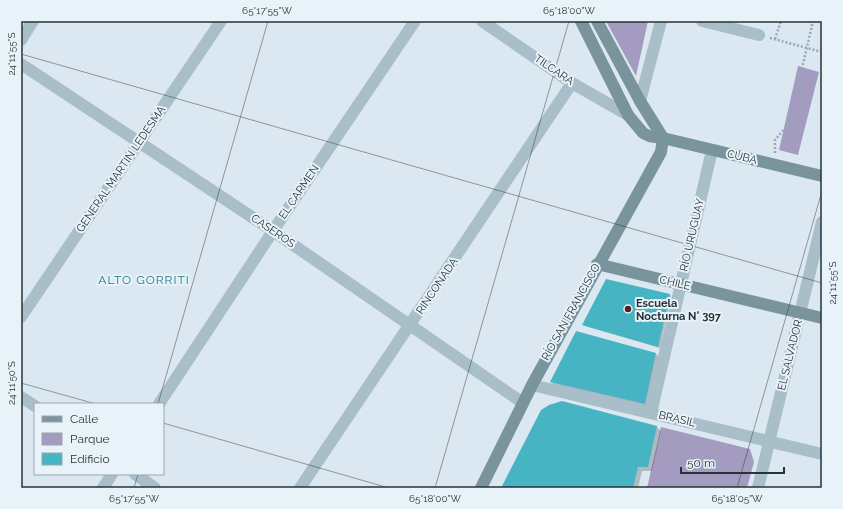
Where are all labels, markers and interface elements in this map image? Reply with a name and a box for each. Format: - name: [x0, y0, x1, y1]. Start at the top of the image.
- text: 65°17'55"W: [242, 5, 292, 16]
- text: 65°18'00"W: [543, 5, 595, 16]
- text: 24°11'55"S: [6, 32, 17, 76]
- street label: TILCARA: [532, 52, 577, 88]
- street label: GENERAL MARTIN LEDESMA: [74, 103, 169, 235]
- street label: CUBA: [726, 147, 759, 167]
- street label: EL CARMEN: [276, 162, 322, 222]
- street label: RÍO URUGUAY: [676, 197, 707, 273]
- street label: CASEROS: [249, 212, 298, 251]
- street label: RINCONADA: [413, 255, 461, 317]
- street label: RÍO SAN FRANCISCO: [538, 261, 603, 363]
- text: 24°11'55"S: [827, 261, 838, 305]
- district label: ALTO GORRITI: [98, 273, 190, 287]
- street label: CHILE: [658, 273, 692, 293]
- place label: Escuela Nocturna N° 397: [636, 297, 722, 323]
- marker: Escuela Nocturna N° 397: [623, 304, 633, 314]
- street label: EL SALVADOR: [775, 318, 805, 392]
- text: 24°11'50"S: [6, 361, 17, 405]
- legend: [34, 403, 164, 475]
- street label: BRASIL: [657, 408, 697, 430]
- text: Calle: [70, 412, 98, 426]
- text: Parque: [70, 432, 110, 446]
- scale bar: [681, 449, 784, 475]
- text: Edificio: [70, 452, 110, 466]
- text: 50 m: [687, 456, 715, 470]
- text: 65°17'55"W: [109, 493, 159, 504]
- text: 65°18'00"W: [409, 493, 461, 504]
- text: 65°18'05"W: [711, 493, 763, 504]

